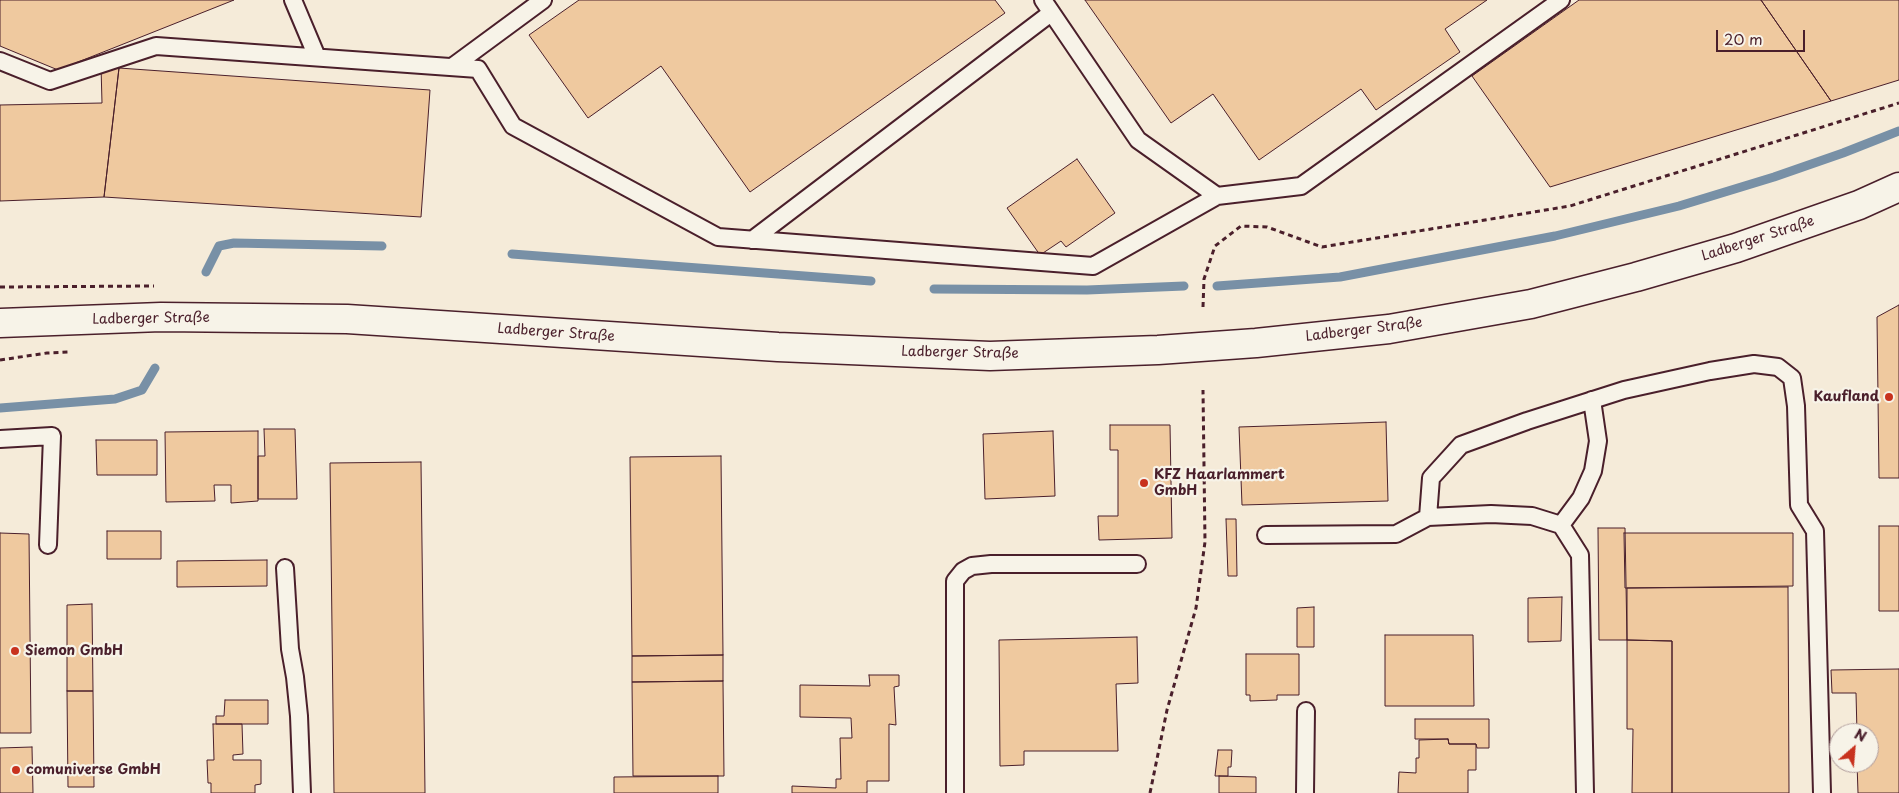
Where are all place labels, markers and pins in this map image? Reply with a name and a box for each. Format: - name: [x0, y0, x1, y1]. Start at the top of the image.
- place label: Kaufland: [1814, 389, 1879, 405]
- marker: Kaufland: [1883, 391, 1895, 403]
- place label: KFZ Haarlammert GmbH: [1154, 467, 1285, 500]
- marker: KFZ Haarlammert GmbH: [1138, 477, 1150, 489]
- place label: Siemon GmbH: [25, 643, 123, 659]
- marker: Siemon GmbH: [9, 645, 21, 657]
- place label: comuniverse GmbH: [26, 762, 161, 778]
- marker: comuniverse GmbH: [10, 764, 22, 776]

